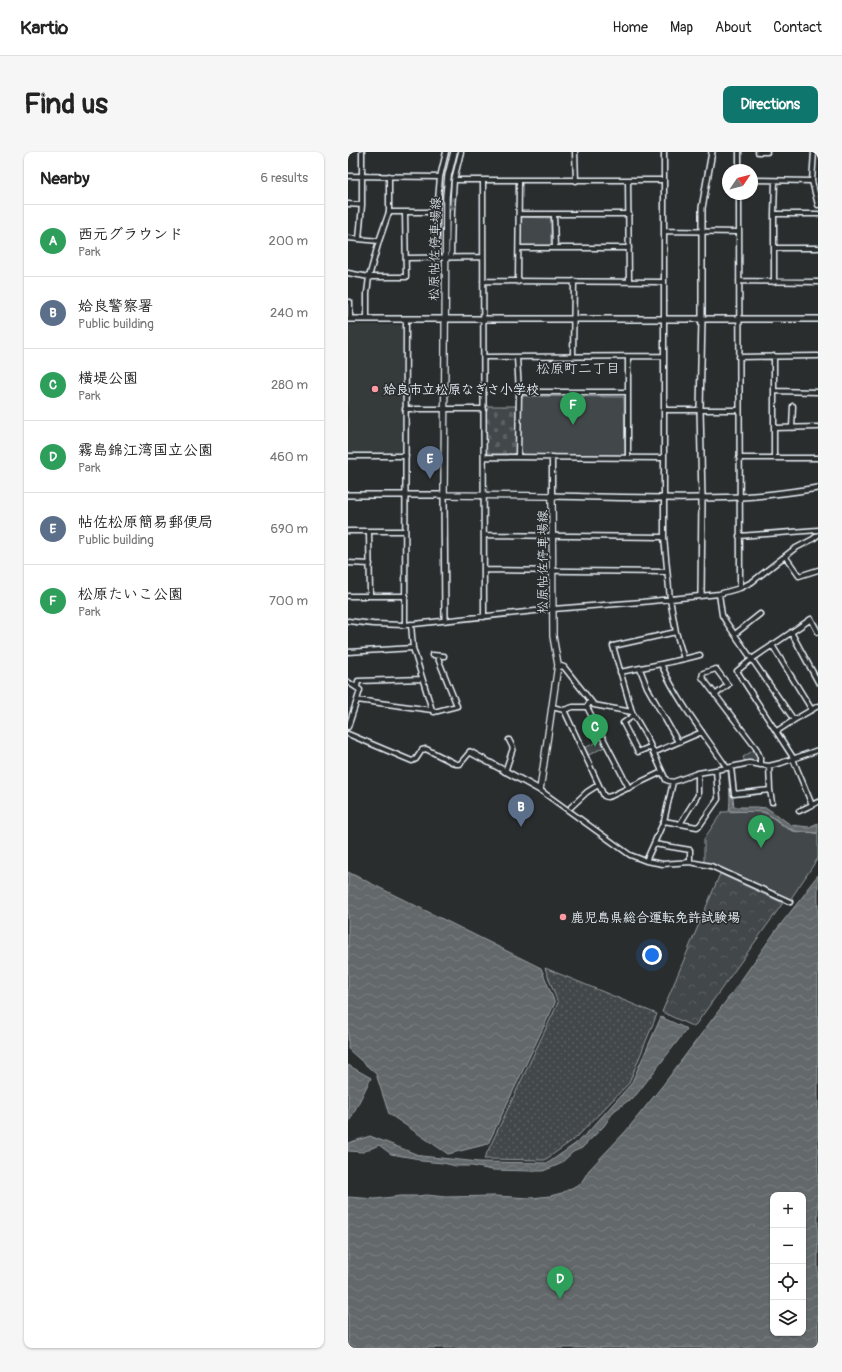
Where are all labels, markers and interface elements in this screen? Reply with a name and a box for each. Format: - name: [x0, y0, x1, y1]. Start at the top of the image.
- text: Kartio: [20, 16, 68, 40]
- text: Home: [613, 19, 648, 36]
- text: Map: [670, 19, 693, 36]
- text: About: [715, 19, 751, 36]
- text: Contact: [773, 19, 822, 36]
- button: Directions: [723, 86, 818, 123]
- text: Find us: [24, 87, 108, 122]
- north arrow: [722, 164, 758, 200]
- text: Nearby: [40, 168, 89, 189]
- text: 6 results: [261, 170, 308, 186]
- street label: 松原帖佐停車場線: [426, 196, 444, 301]
- one-way arrow: [449, 197, 456, 210]
- text: 西元グラウンド: [78, 225, 183, 244]
- text: A: [49, 233, 57, 249]
- text: 200 m: [269, 233, 308, 249]
- text: Park: [78, 244, 101, 260]
- text: 姶良警察署: [78, 297, 153, 316]
- text: B: [49, 305, 57, 321]
- text: 240 m: [270, 305, 308, 321]
- text: Public building: [78, 316, 154, 332]
- district label: 松原町二丁目: [536, 360, 620, 377]
- text: 横堤公園: [78, 369, 138, 388]
- text: C: [49, 377, 57, 393]
- text: 280 m: [271, 377, 308, 393]
- place label: 姶良市立松原なぎさ小学校: [383, 382, 539, 398]
- marker: 姶良市立松原なぎさ小学校: [370, 384, 380, 394]
- text: Park: [78, 388, 101, 404]
- pin: F: [560, 392, 586, 425]
- text: 霧島錦江湾国立公園: [78, 441, 213, 460]
- pin: E: [417, 446, 443, 479]
- text: D: [49, 449, 57, 465]
- text: 460 m: [270, 449, 308, 465]
- text: Park: [78, 460, 101, 476]
- street label: 松原帖佐停車場線: [535, 509, 551, 614]
- text: 帖佐松原簡易郵便局: [78, 513, 213, 532]
- text: E: [50, 521, 56, 537]
- text: 690 m: [270, 521, 308, 537]
- text: Public building: [78, 532, 154, 548]
- text: 松原たいこ公園: [78, 585, 183, 604]
- text: F: [49, 593, 57, 609]
- text: 700 m: [269, 593, 308, 609]
- text: Park: [78, 604, 101, 620]
- pin: C: [582, 714, 608, 747]
- pin: B: [508, 794, 534, 827]
- pin: A: [748, 815, 774, 848]
- place label: 鹿児島県総合運転免許試験場: [571, 910, 740, 926]
- marker: 鹿児島県総合運転免許試験場: [558, 912, 568, 922]
- your location: [642, 945, 662, 965]
- map controls: [770, 1192, 806, 1336]
- button: +: [770, 1192, 806, 1228]
- button: −: [770, 1228, 806, 1264]
- button: locate: [770, 1264, 806, 1300]
- pin: D: [547, 1266, 573, 1299]
- button: layers: [770, 1300, 806, 1336]

